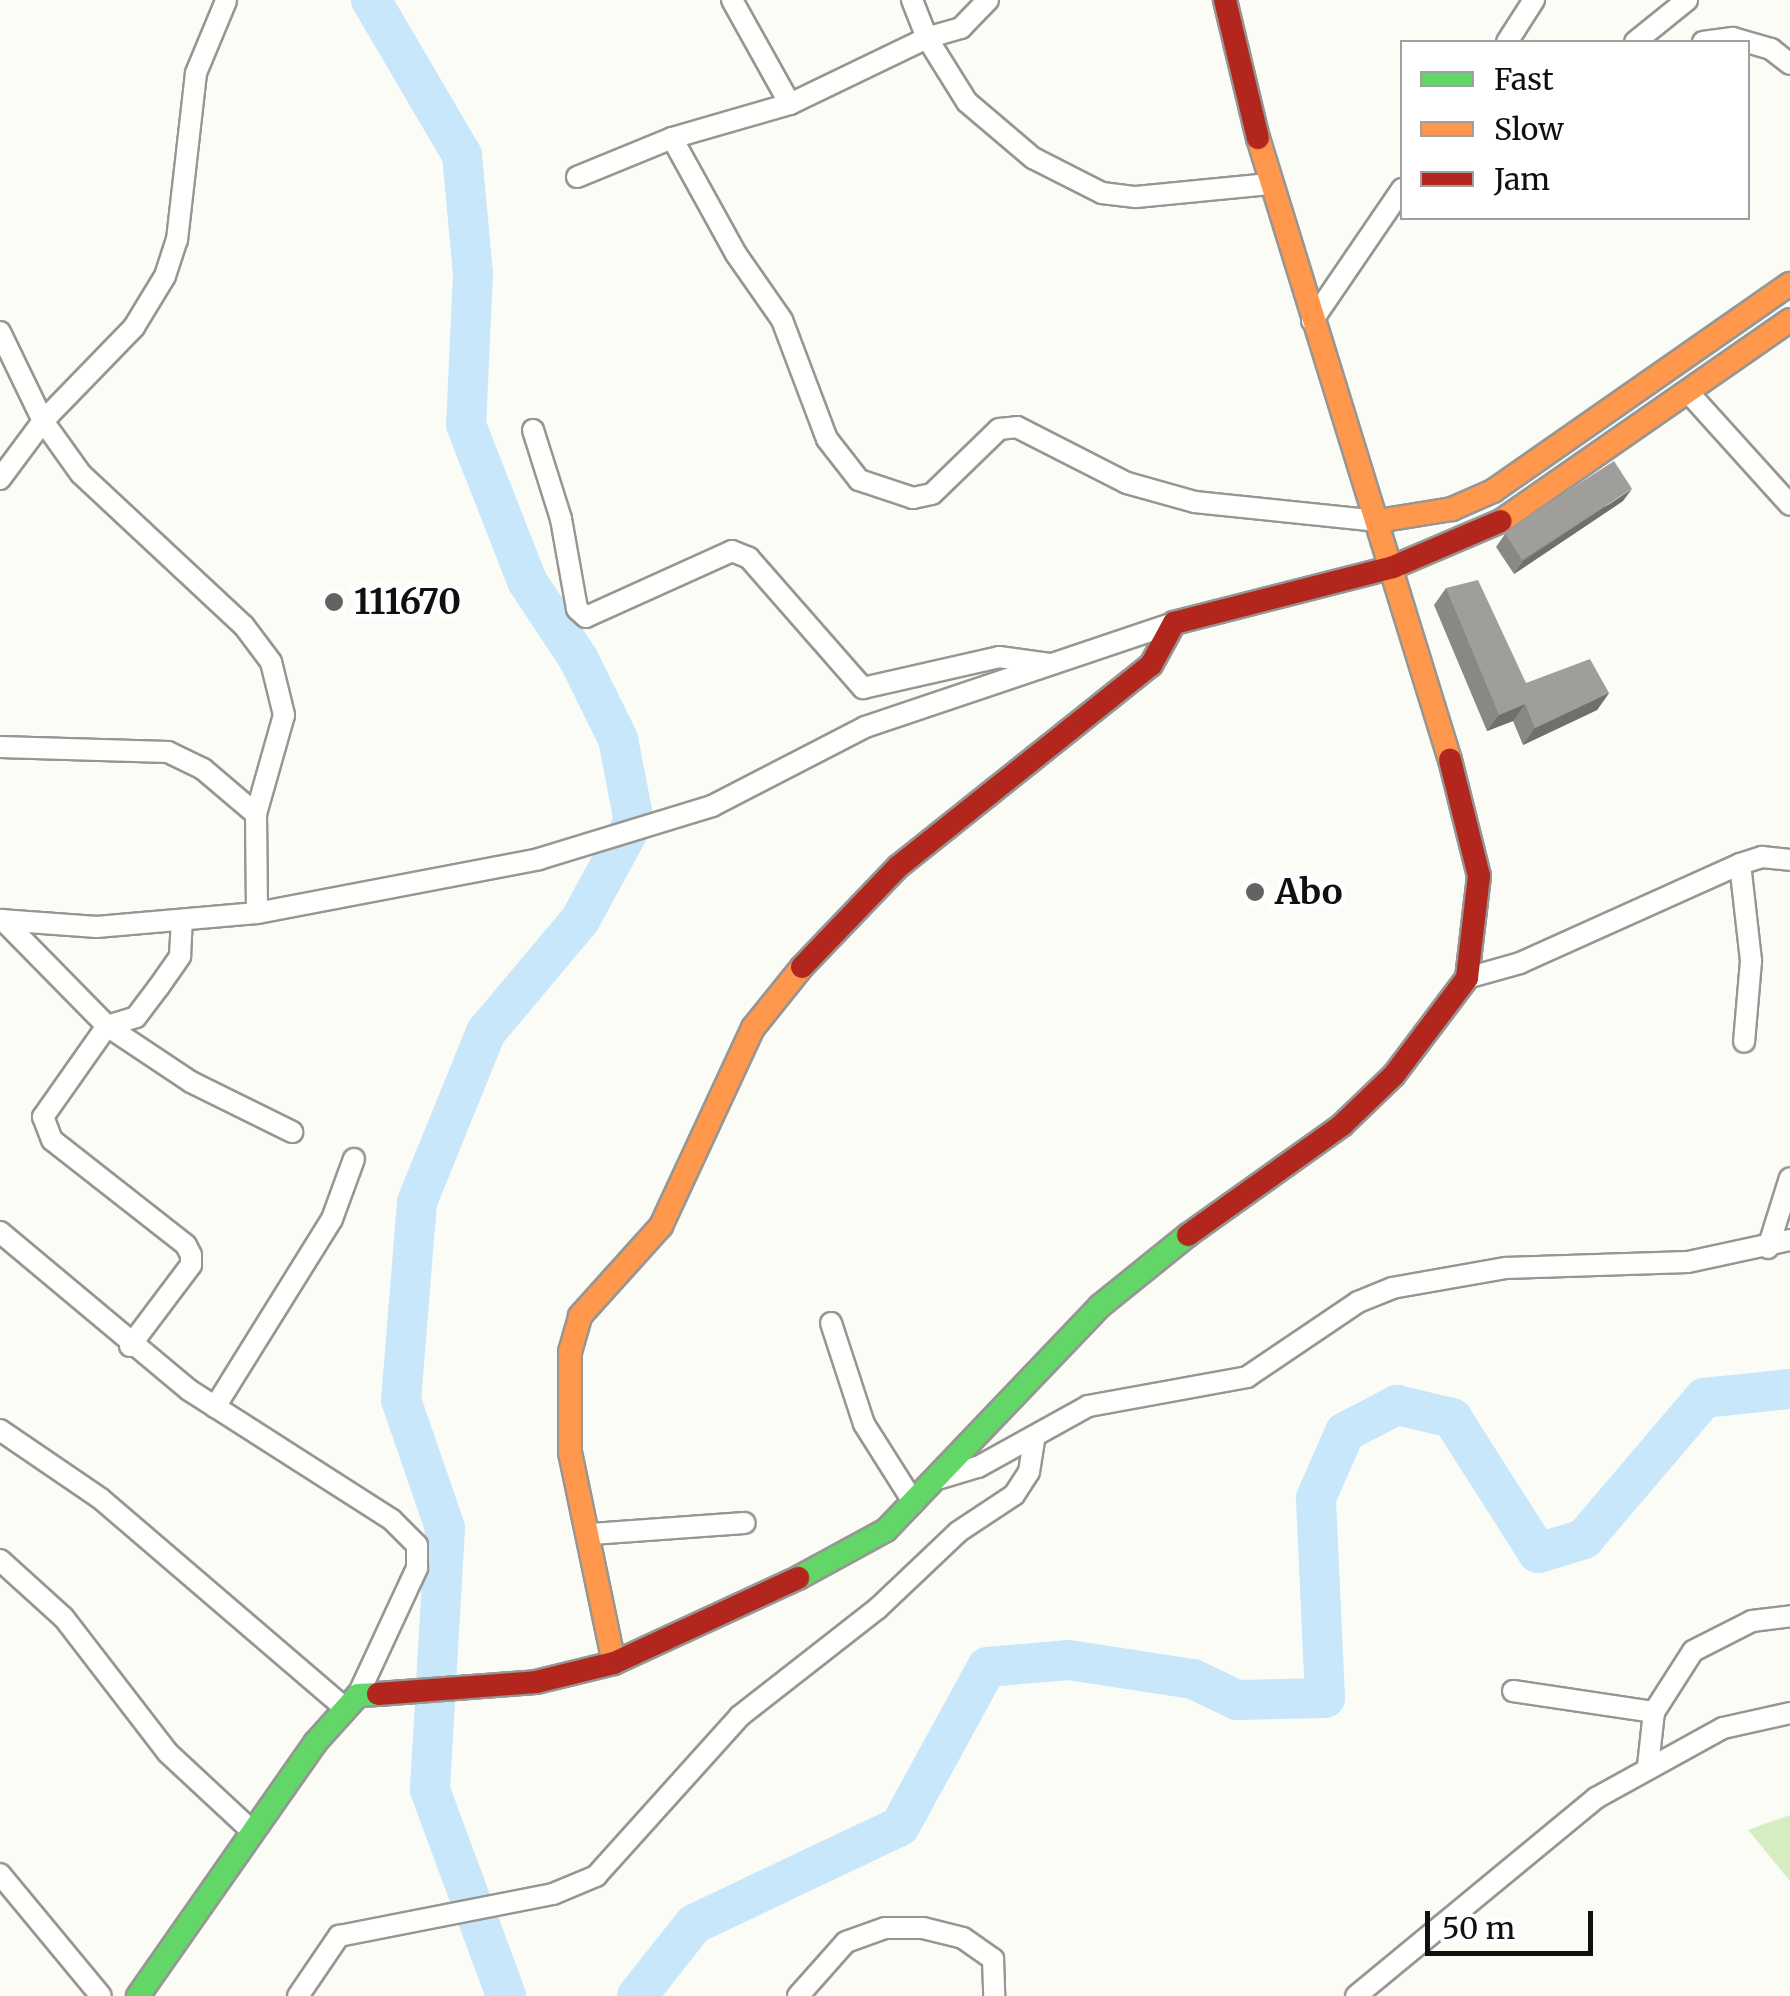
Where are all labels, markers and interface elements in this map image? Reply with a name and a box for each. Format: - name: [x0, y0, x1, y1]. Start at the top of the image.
- legend: [1400, 40, 1750, 220]
- text: Fast: [1494, 60, 1554, 98]
- text: Slow: [1494, 110, 1564, 148]
- text: Jam: [1494, 160, 1550, 198]
- place label: 111670: [354, 581, 461, 623]
- marker: 111670: [323, 591, 345, 613]
- place label: Abo: [1275, 871, 1343, 913]
- marker: Abo: [1244, 881, 1266, 903]
- scale bar: [1430, 1891, 1598, 1953]
- text: 50 m: [1442, 1909, 1515, 1947]

